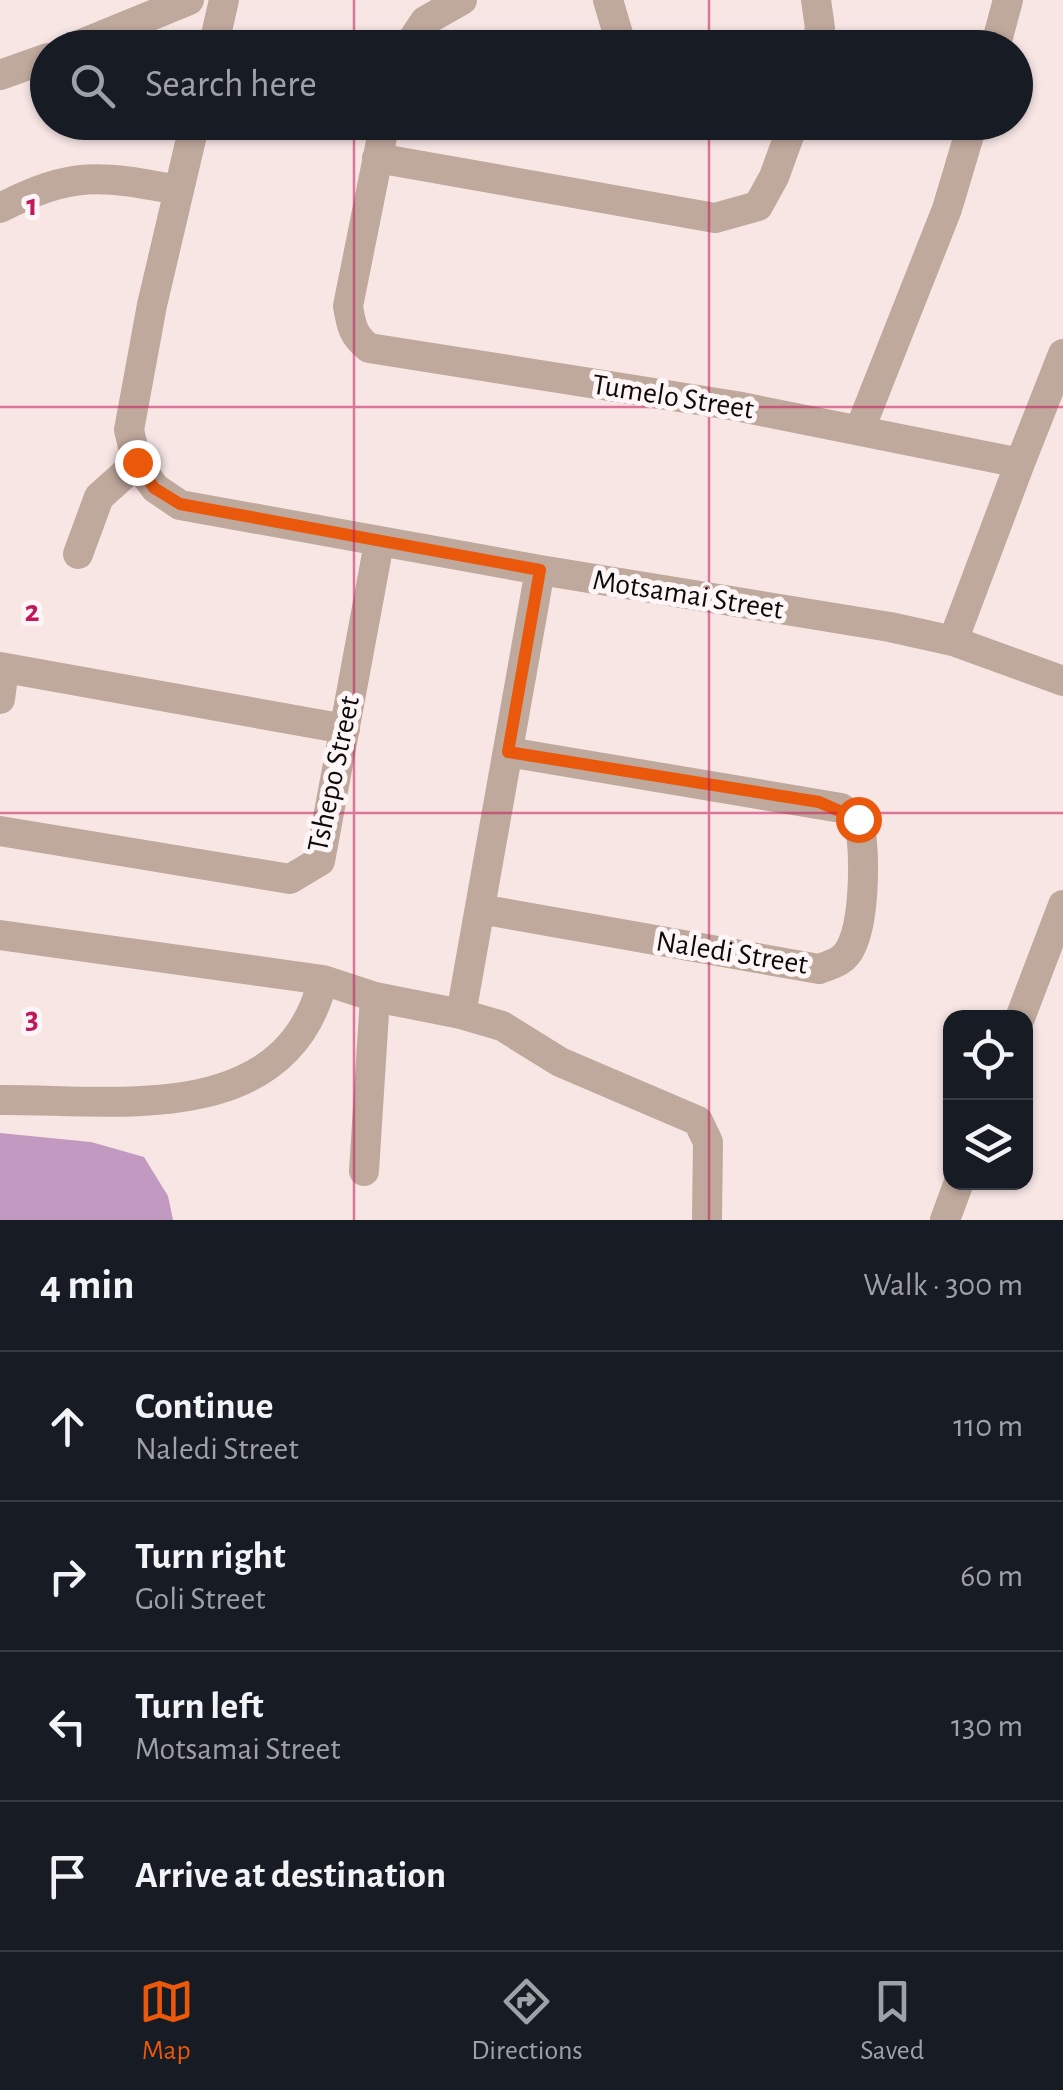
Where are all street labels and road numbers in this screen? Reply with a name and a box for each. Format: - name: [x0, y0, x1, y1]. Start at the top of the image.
- street label: Tumelo Street: [590, 369, 756, 425]
- street label: Motsamai Street: [590, 565, 786, 625]
- street label: Tshepo Street: [303, 693, 365, 855]
- street label: Naledi Street: [654, 926, 810, 980]

